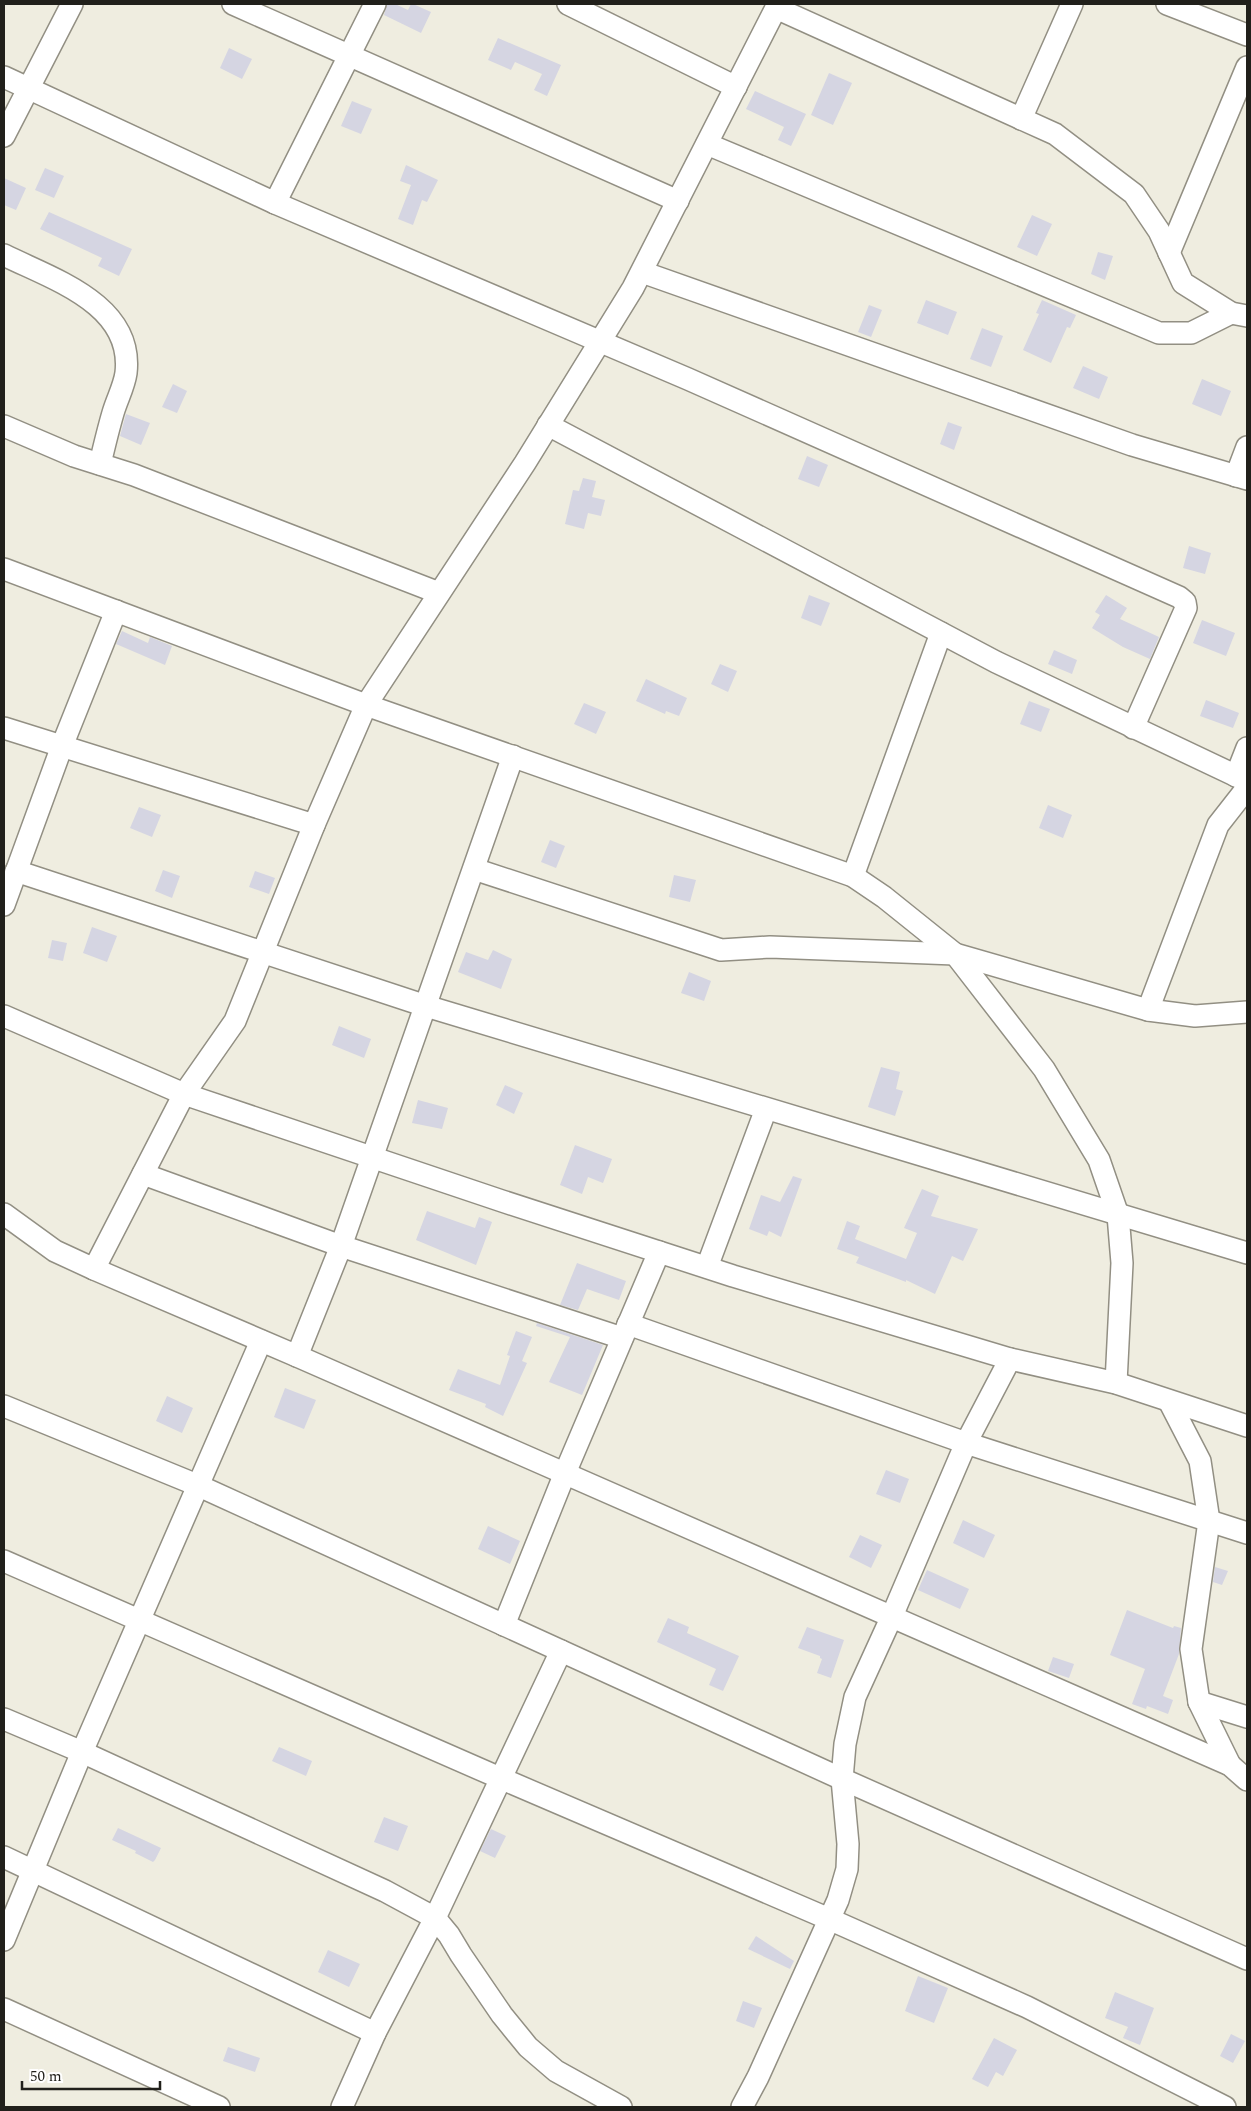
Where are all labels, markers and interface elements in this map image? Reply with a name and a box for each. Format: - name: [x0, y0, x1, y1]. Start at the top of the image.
- scale bar: [22, 2058, 160, 2090]
- text: 50 m: [30, 2065, 62, 2088]

